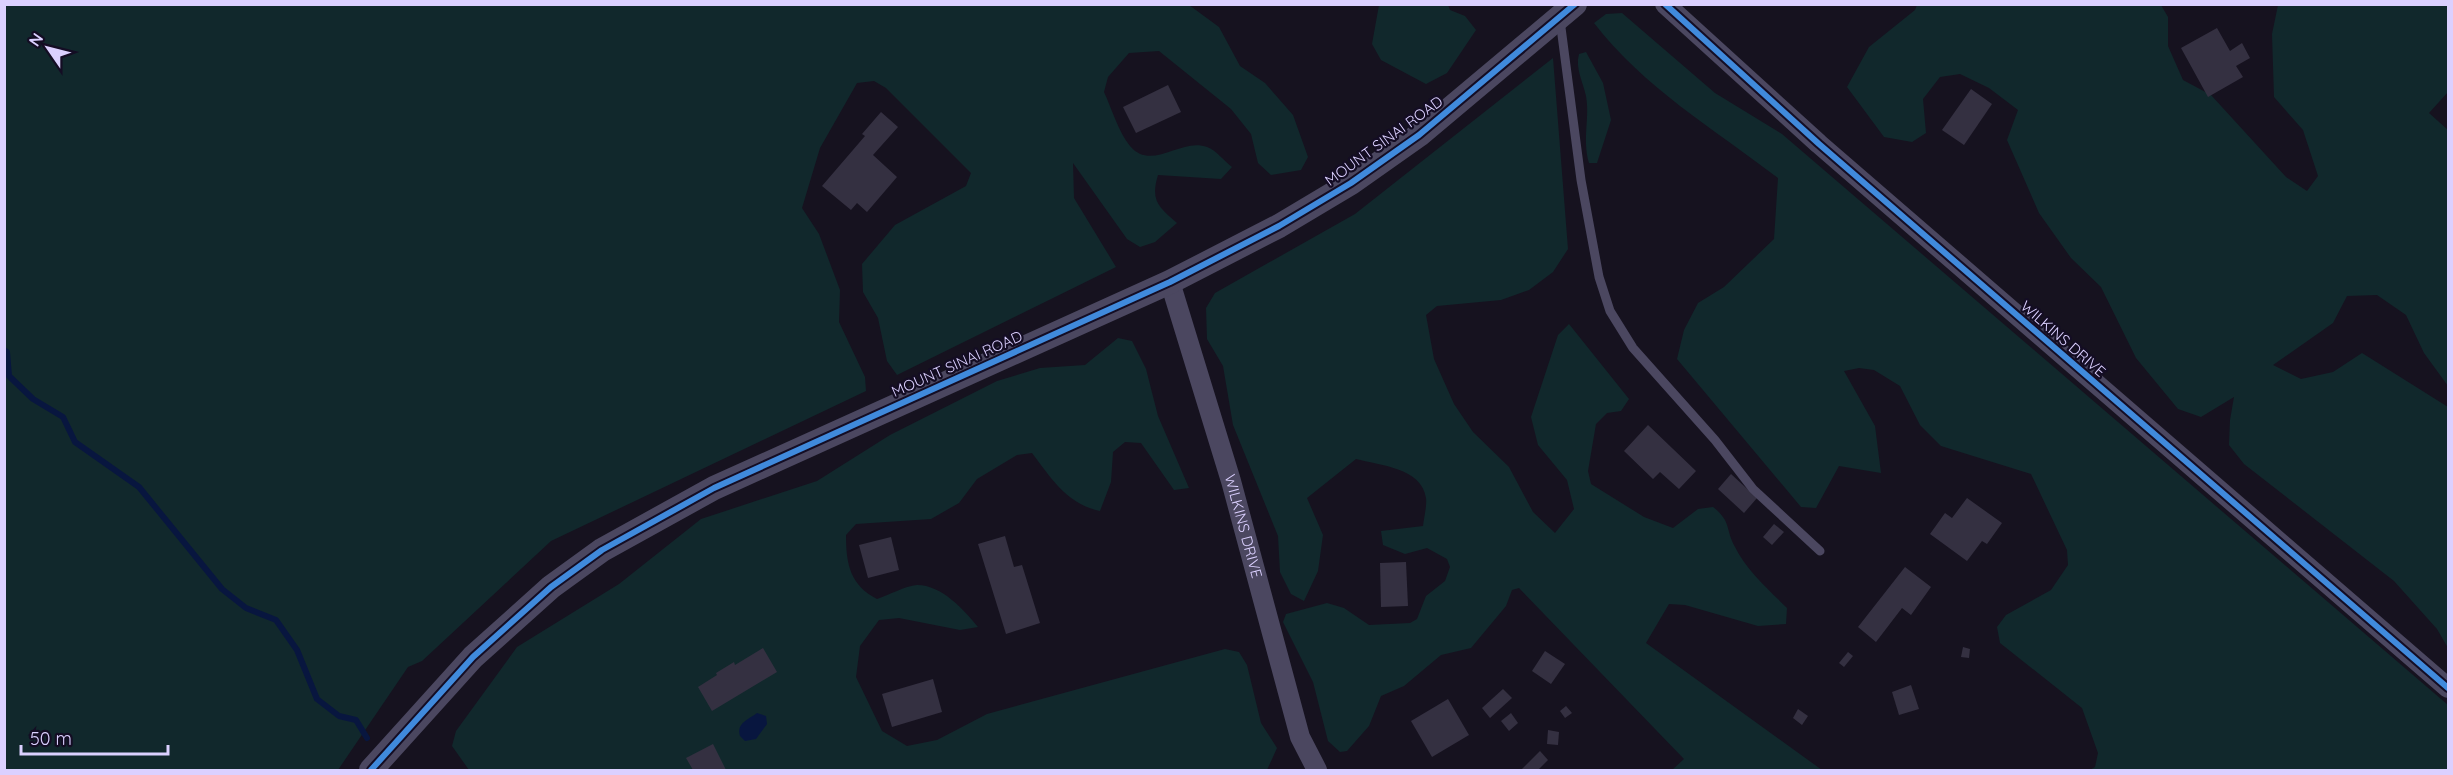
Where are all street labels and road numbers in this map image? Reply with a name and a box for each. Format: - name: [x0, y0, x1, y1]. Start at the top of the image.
- street label: MOUNT SINAI ROAD: [1321, 91, 1447, 190]
- street label: WILKINS DRIVE: [2017, 296, 2110, 381]
- street label: MOUNT SINAI ROAD: [888, 326, 1025, 401]
- street label: WILKINS DRIVE: [1221, 472, 1267, 580]

